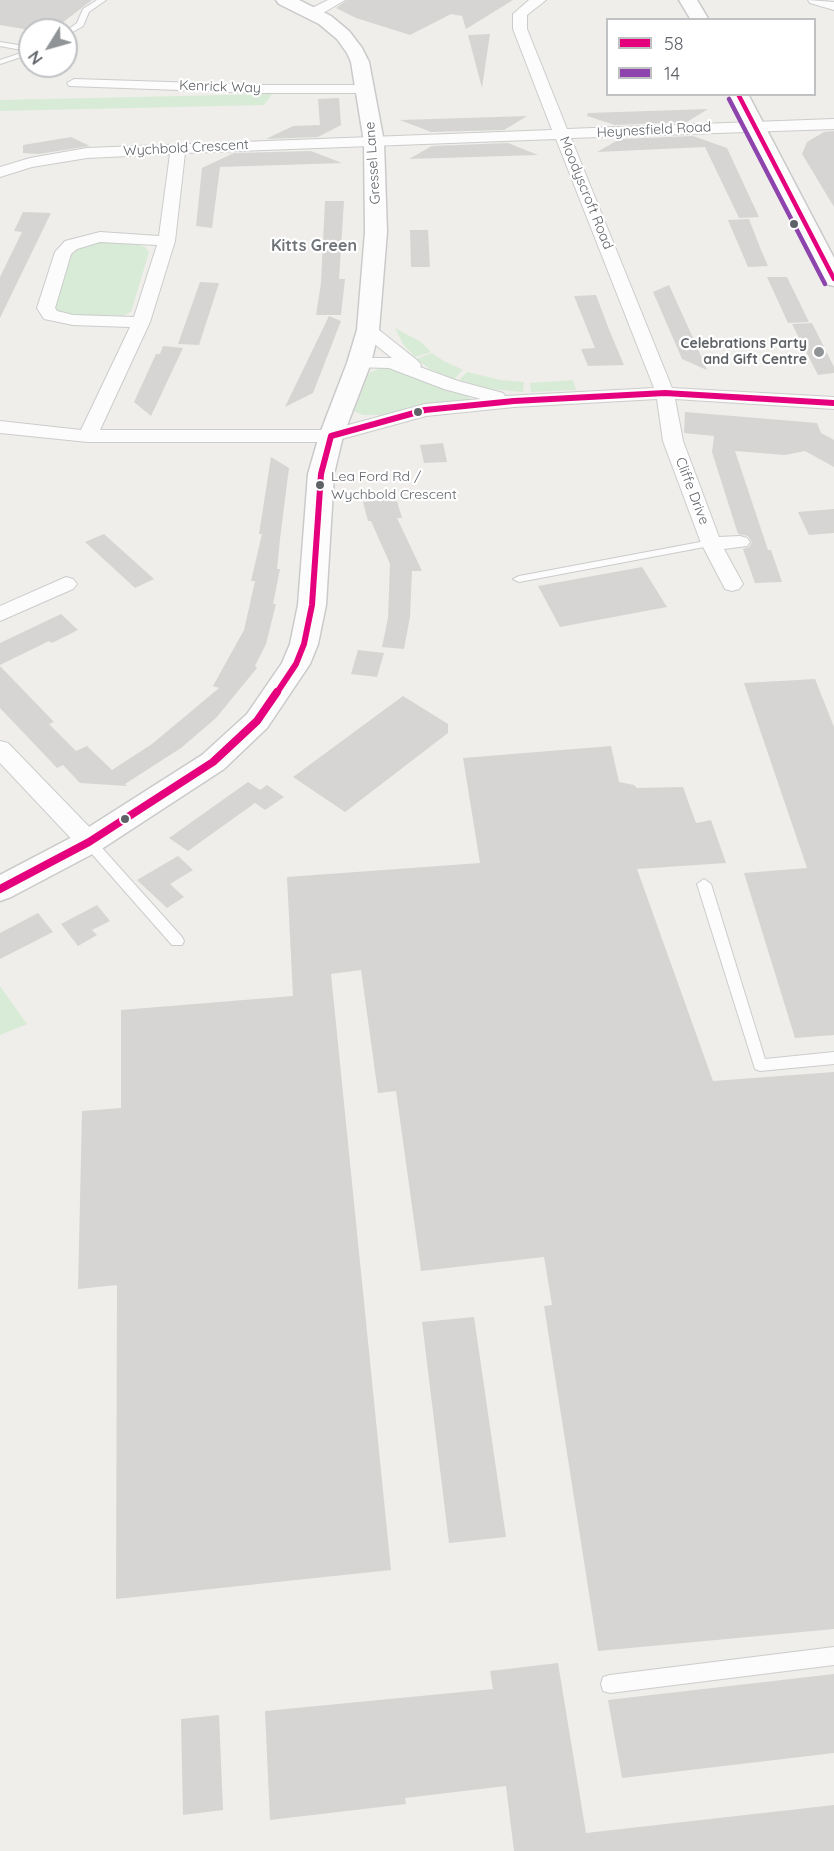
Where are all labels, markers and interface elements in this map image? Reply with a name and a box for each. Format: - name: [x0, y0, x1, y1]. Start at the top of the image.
- north arrow: [18, 18, 78, 78]
- legend: [606, 18, 816, 96]
- text: 58: [664, 32, 684, 55]
- text: N: [24, 47, 47, 68]
- text: 14: [664, 62, 680, 85]
- street label: Kenrick Way: [179, 77, 261, 97]
- street label: Heynesfield Road: [596, 119, 712, 141]
- street label: Gressel Lane: [362, 121, 384, 205]
- street label: Moodyscroft Road: [556, 134, 616, 252]
- street label: Wychbold Crescent: [123, 136, 249, 160]
- unlabelled marker: [788, 218, 800, 230]
- district label: Kitts Green: [271, 236, 357, 256]
- place label: Celebrations Party and Gift Centre: [681, 336, 807, 368]
- marker: Celebrations Party and Gift Centre: [812, 345, 826, 359]
- unlabelled marker: [412, 406, 424, 418]
- street label: Cliffe Drive: [671, 455, 713, 527]
- place label: Lea Ford Rd / Wychbold Crescent: [331, 469, 457, 502]
- marker: Lea Ford Rd / Wychbold Crescent: [314, 479, 326, 491]
- unlabelled marker: [119, 813, 131, 825]

